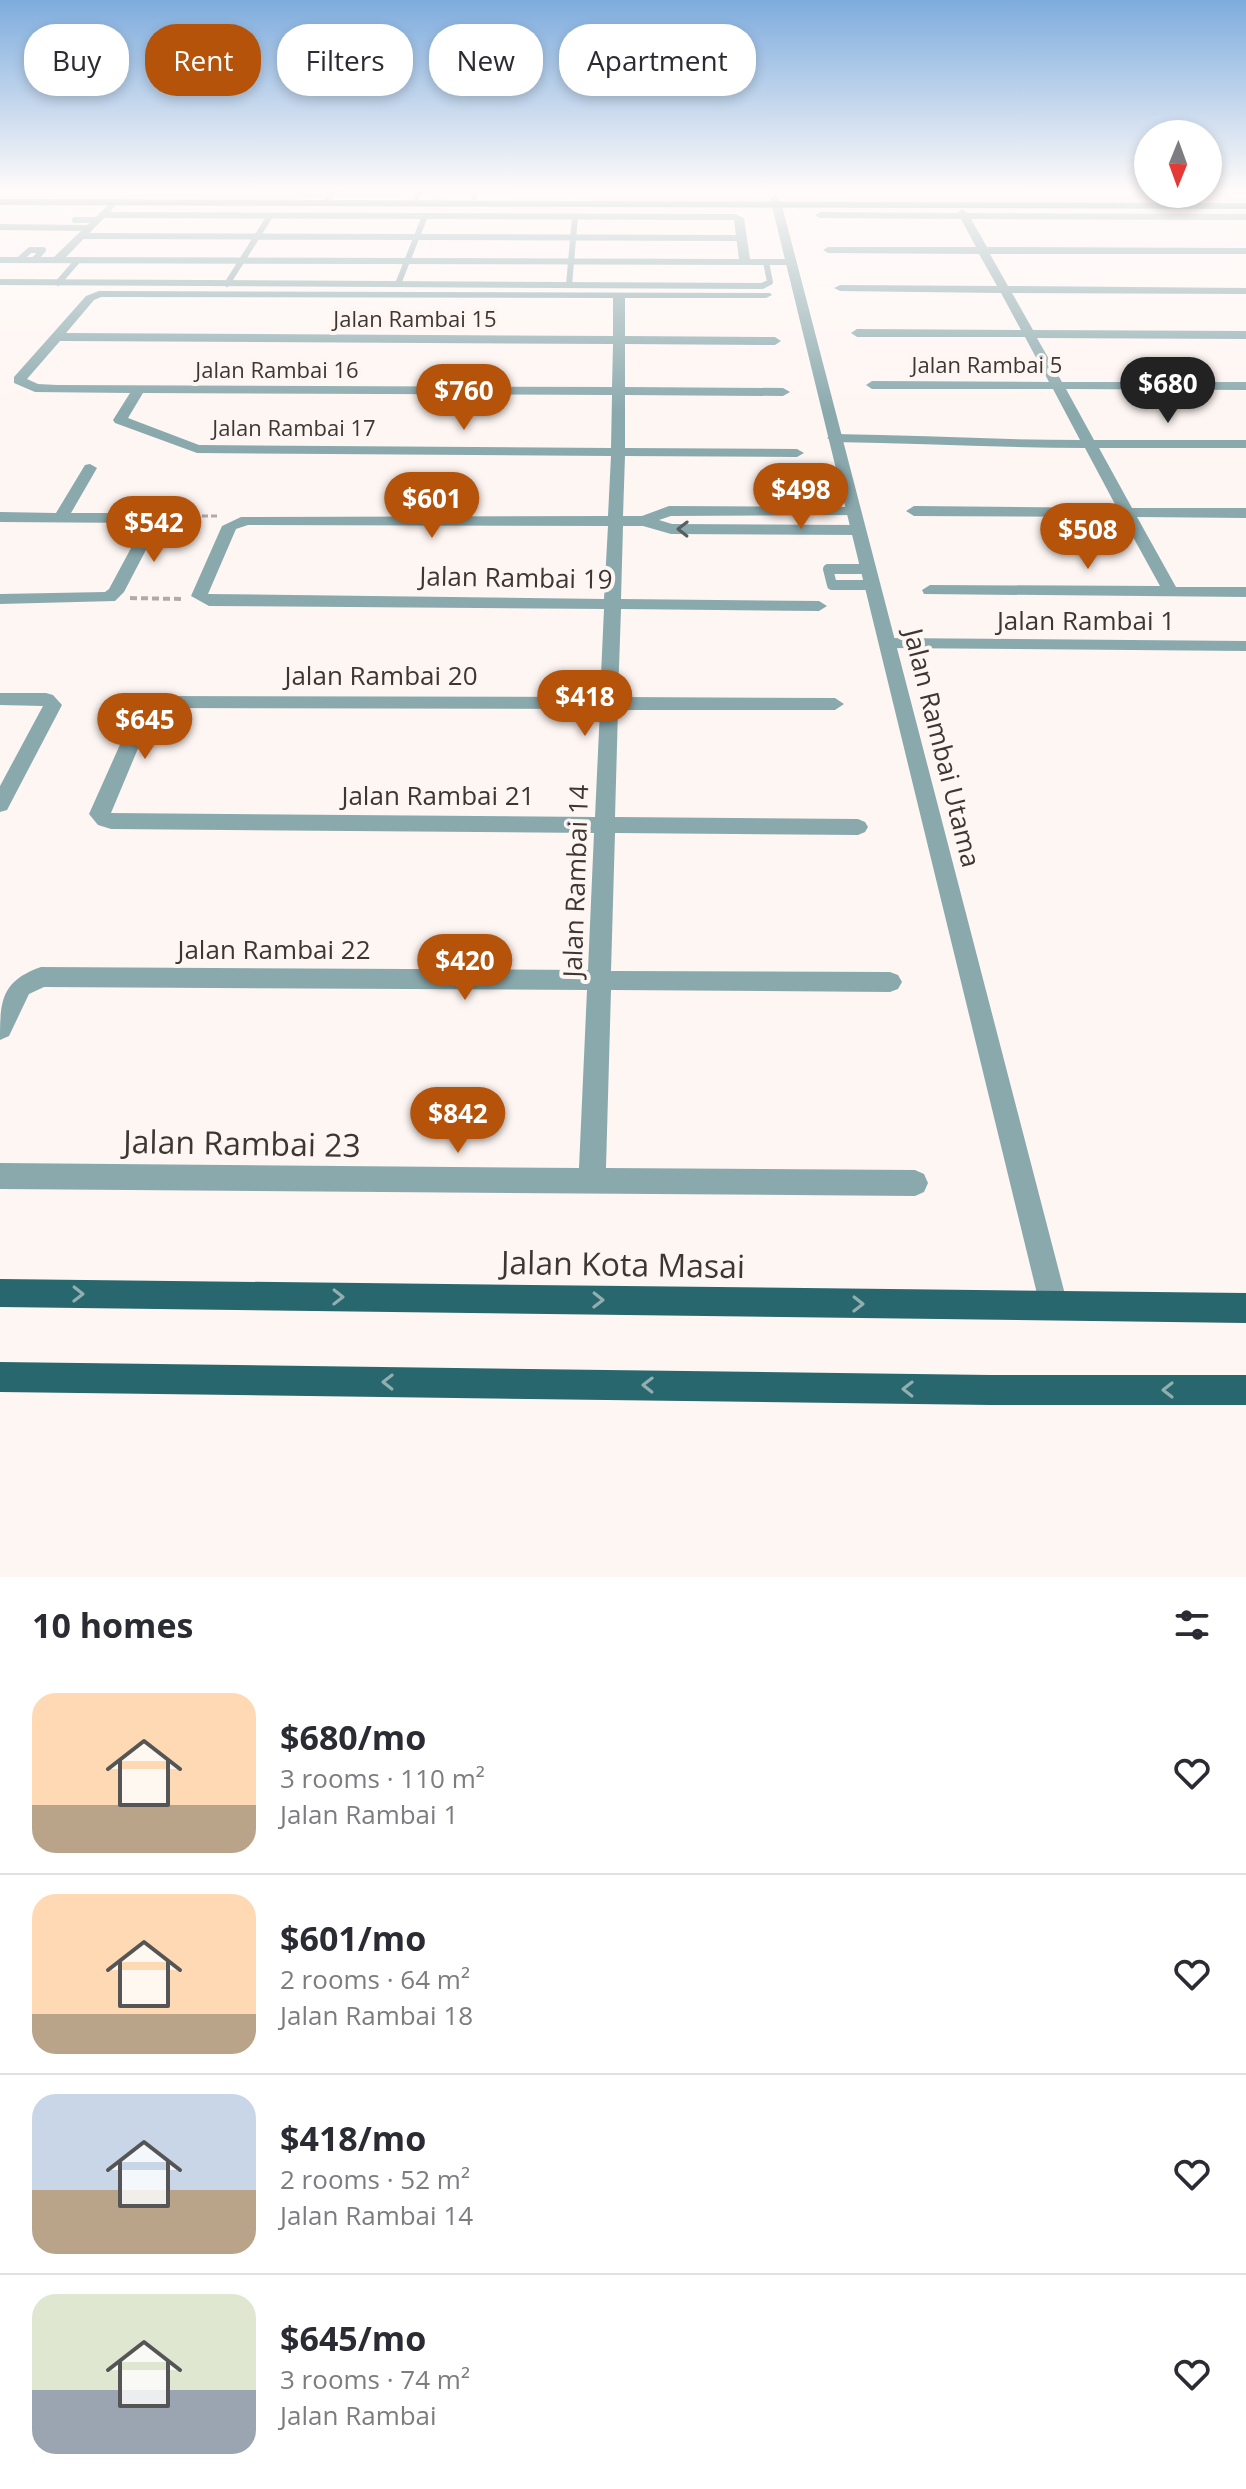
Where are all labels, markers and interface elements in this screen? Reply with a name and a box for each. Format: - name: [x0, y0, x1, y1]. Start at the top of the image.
- chip: Buy: [24, 24, 129, 96]
- chip: Rent: [145, 24, 261, 96]
- chip: Filters: [277, 24, 413, 96]
- chip: New: [429, 24, 543, 96]
- chip: Apartment: [559, 24, 756, 96]
- north arrow: [1134, 120, 1222, 208]
- map controls: [1134, 120, 1222, 208]
- street label: Jalan Rambai 15: [331, 303, 497, 333]
- street label: Jalan Rambai 5: [910, 349, 1062, 379]
- street label: Jalan Rambai 16: [193, 354, 359, 384]
- pin: $680: [1121, 357, 1215, 425]
- pin: $760: [417, 364, 511, 432]
- text: $680: [1138, 365, 1198, 401]
- text: $760: [434, 372, 494, 408]
- street label: Jalan Rambai 17: [210, 412, 376, 442]
- pin: $498: [754, 463, 848, 531]
- text: $498: [771, 471, 831, 507]
- pin: $601: [385, 472, 479, 540]
- text: $601: [402, 480, 462, 516]
- pin: $542: [107, 496, 201, 564]
- pin: $508: [1041, 503, 1135, 571]
- text: $542: [124, 504, 184, 540]
- text: $508: [1058, 511, 1118, 547]
- one-way arrow: [676, 520, 689, 537]
- street label: Jalan Rambai 19: [416, 557, 613, 597]
- street label: Jalan Rambai 1: [994, 602, 1175, 638]
- street label: Jalan Rambai Utama: [895, 622, 990, 871]
- street label: Jalan Rambai 20: [281, 657, 478, 693]
- pin: $418: [538, 670, 632, 738]
- text: $418: [555, 678, 615, 714]
- pin: $645: [98, 693, 192, 761]
- text: $645: [115, 701, 175, 737]
- street label: Jalan Rambai 21: [338, 777, 535, 813]
- street label: Jalan Rambai 14: [554, 784, 596, 981]
- street label: Jalan Rambai 22: [174, 931, 371, 967]
- pin: $420: [418, 934, 512, 1002]
- text: $420: [435, 942, 495, 978]
- pin: $842: [411, 1087, 505, 1155]
- text: $842: [428, 1095, 488, 1131]
- street label: Jalan Rambai 23: [120, 1119, 361, 1166]
- street label: Jalan Kota Masai: [498, 1240, 745, 1287]
- one-way arrow: [72, 1285, 85, 1303]
- one-way arrow: [332, 1289, 345, 1306]
- one-way arrow: [592, 1292, 605, 1309]
- one-way arrow: [852, 1295, 865, 1312]
- one-way arrow: [381, 1373, 394, 1391]
- one-way arrow: [641, 1377, 654, 1394]
- one-way arrow: [901, 1380, 914, 1398]
- one-way arrow: [1161, 1381, 1174, 1399]
- text: 10 homes: [32, 1602, 193, 1648]
- icon: filters: [1170, 1603, 1214, 1647]
- text: $680/mo: [280, 1714, 426, 1760]
- icon: home: [96, 1725, 192, 1821]
- icon: heart: [1170, 1751, 1214, 1795]
- text: 3 rooms · 110 m²: [280, 1760, 485, 1796]
- text: Jalan Rambai 1: [280, 1796, 458, 1832]
- text: $601/mo: [280, 1915, 426, 1961]
- icon: home: [96, 1926, 192, 2022]
- icon: heart: [1170, 1952, 1214, 1996]
- text: 2 rooms · 64 m²: [280, 1961, 470, 1997]
- text: Jalan Rambai 18: [280, 1997, 473, 2033]
- text: $418/mo: [280, 2115, 426, 2161]
- icon: home: [96, 2126, 192, 2222]
- icon: heart: [1170, 2152, 1214, 2196]
- text: 2 rooms · 52 m²: [280, 2161, 470, 2197]
- text: Jalan Rambai 14: [280, 2197, 473, 2233]
- text: $645/mo: [280, 2315, 426, 2361]
- icon: home: [96, 2326, 192, 2422]
- icon: heart: [1170, 2352, 1214, 2396]
- text: 3 rooms · 74 m²: [280, 2361, 470, 2397]
- text: Jalan Rambai: [280, 2397, 437, 2433]

